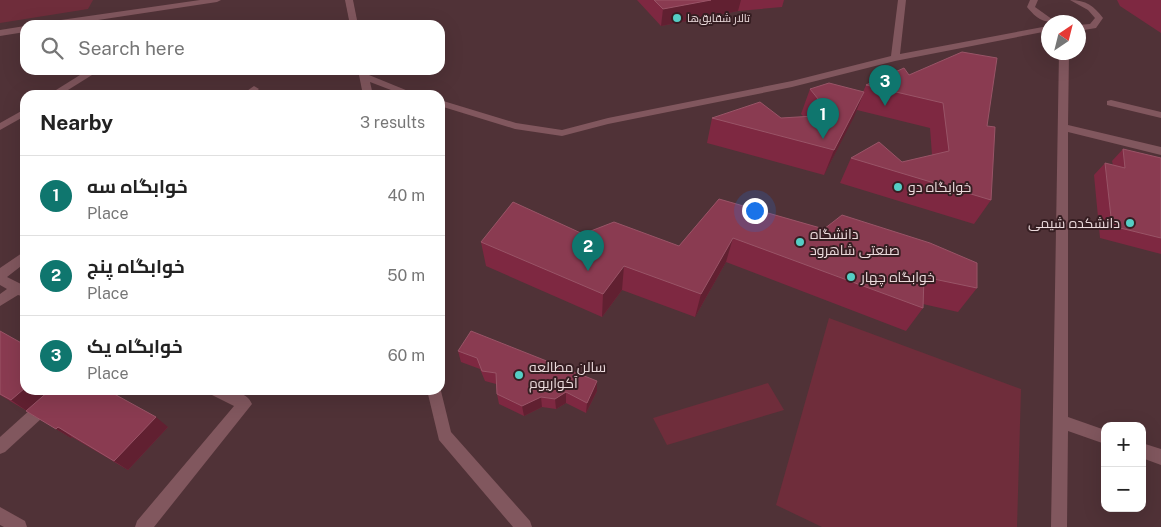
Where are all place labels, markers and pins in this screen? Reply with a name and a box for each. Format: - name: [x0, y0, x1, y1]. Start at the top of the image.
- marker: تالار شقایق‌‌ها: [671, 12, 683, 24]
- place label: تالار شقایق‌‌ها: [687, 12, 750, 25]
- pin: 3: [869, 65, 901, 106]
- pin: 1: [807, 98, 839, 139]
- place label: خوابگاه دو: [908, 179, 971, 195]
- marker: خوابگاه دو: [892, 181, 904, 193]
- place label: دانشکده شیمی: [1028, 215, 1120, 231]
- marker: دانشکده شیمی: [1124, 217, 1136, 229]
- place label: دانشگاه صنعتی شاهرود: [810, 226, 900, 258]
- pin: 2: [572, 230, 604, 271]
- marker: دانشگاه صنعتی شاهرود: [794, 236, 806, 248]
- place label: خوابگاه چهار: [860, 269, 935, 287]
- marker: خوابگاه چهار: [845, 271, 857, 283]
- place label: سالن مطالعه آکواریوم: [529, 359, 606, 393]
- marker: سالن مطالعه آکواریوم: [513, 369, 525, 381]

